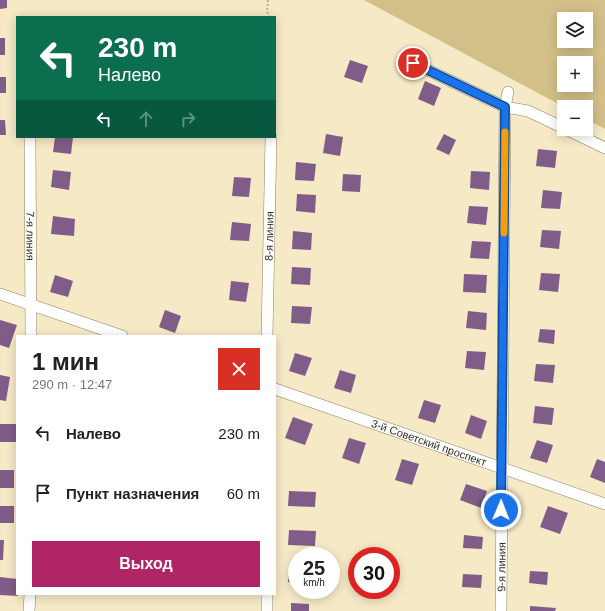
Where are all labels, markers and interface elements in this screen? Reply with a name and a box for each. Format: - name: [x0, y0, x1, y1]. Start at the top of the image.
- map controls: [557, 12, 593, 136]
- button: layers: [557, 12, 593, 48]
- icon: left: [32, 32, 84, 84]
- text: 230 m: [98, 32, 177, 63]
- pin: [396, 46, 430, 80]
- icon: arrive: [402, 52, 424, 74]
- button: +: [557, 56, 593, 92]
- text: Налево: [98, 65, 161, 85]
- button: −: [557, 100, 593, 136]
- icon: left: [93, 108, 115, 130]
- icon: ahead: [135, 108, 157, 130]
- icon: right: [177, 108, 199, 130]
- street label: 7-я линия: [24, 211, 37, 261]
- street label: 8-я линия: [263, 211, 276, 261]
- text: 1 мин: [32, 348, 99, 375]
- button: close: [218, 348, 260, 390]
- text: 290 m · 12:47: [32, 377, 112, 392]
- street label: 3-й Советский проспект: [370, 417, 488, 468]
- icon: left: [32, 422, 54, 444]
- text: Налево: [66, 425, 121, 442]
- text: 230 m: [218, 425, 260, 442]
- icon: arrive: [32, 482, 54, 504]
- text: Пункт назначения: [66, 485, 199, 502]
- text: 60 m: [227, 485, 260, 502]
- position arrow: [480, 489, 522, 531]
- button: Выход: [32, 541, 260, 587]
- street label: 9-я линия: [495, 542, 508, 592]
- speed limit sign: 30: [348, 547, 400, 599]
- text: 25: [303, 557, 325, 579]
- text: km/h: [303, 577, 325, 588]

